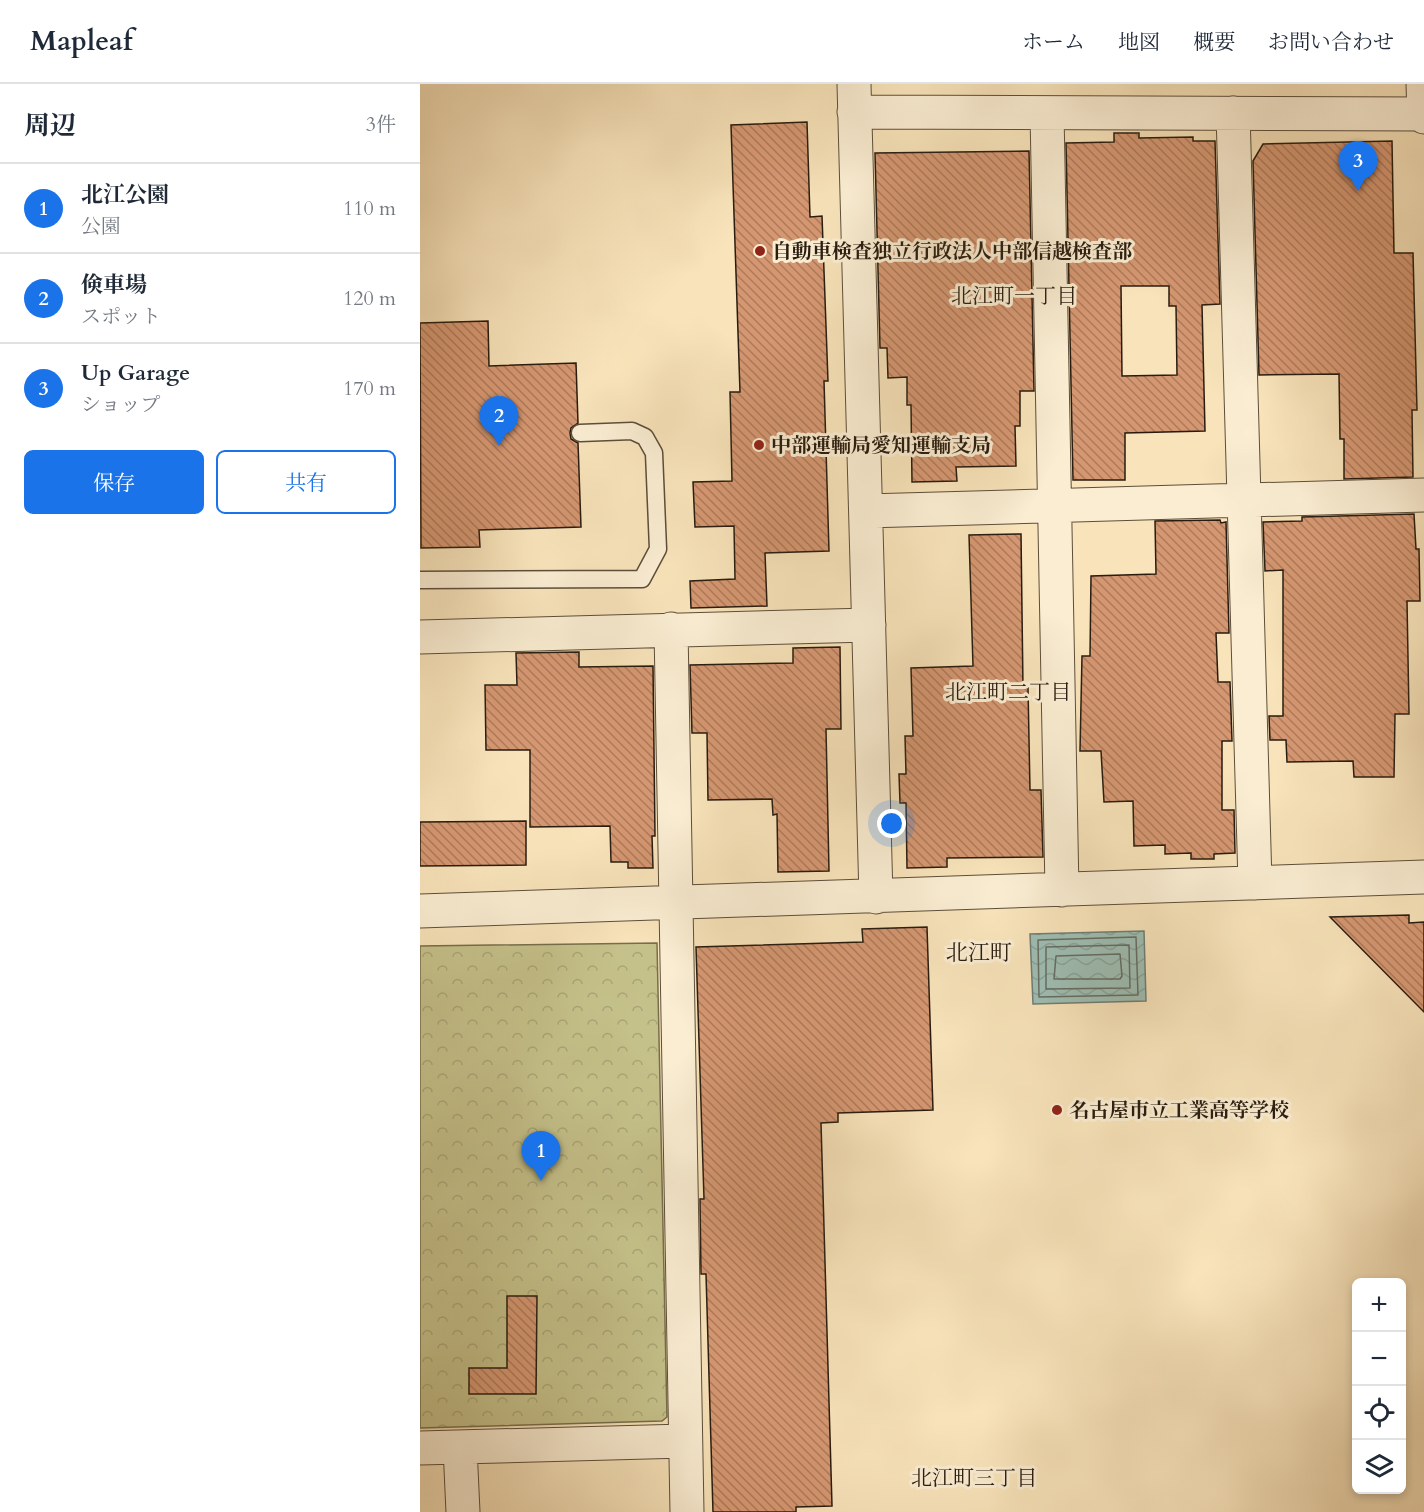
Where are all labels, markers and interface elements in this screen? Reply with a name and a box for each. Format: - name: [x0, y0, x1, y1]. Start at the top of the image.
- text: Mapleaf: [30, 22, 133, 60]
- text: ホーム: [1022, 28, 1085, 57]
- text: 地図: [1118, 28, 1160, 57]
- text: 概要: [1193, 28, 1235, 57]
- text: お問い合わせ: [1268, 28, 1394, 57]
- text: 周辺: [24, 108, 76, 143]
- text: 3件: [366, 111, 396, 138]
- pin: 3: [1338, 141, 1378, 191]
- text: 北江公園: [81, 180, 169, 210]
- text: 1: [38, 195, 49, 222]
- text: 110 m: [343, 195, 396, 222]
- text: 公園: [81, 213, 121, 240]
- place label: 自動車検査独立行政法人中部信越検査部: [772, 238, 1132, 265]
- marker: 自動車検査独立行政法人中部信越検査部: [753, 244, 767, 258]
- text: 倹車場: [81, 270, 147, 300]
- district label: 北江町一丁目: [951, 282, 1077, 311]
- text: 2: [38, 285, 49, 312]
- text: 120 m: [343, 285, 396, 312]
- text: スポット: [81, 303, 161, 330]
- text: Up Garage: [81, 358, 190, 388]
- text: 3: [38, 375, 49, 402]
- text: 170 m: [343, 375, 396, 402]
- text: ショップ: [81, 391, 161, 418]
- pin: 2: [480, 396, 518, 446]
- place label: 中部運輸局愛知運輸支局: [771, 432, 991, 459]
- marker: 中部運輸局愛知運輸支局: [752, 438, 766, 452]
- button: 保存: [24, 450, 204, 514]
- button: 共有: [216, 450, 396, 514]
- district label: 北江町二丁目: [945, 678, 1071, 707]
- your location: [877, 809, 906, 838]
- district label: 北江町: [946, 938, 1012, 968]
- place label: 名古屋市立工業高等学校: [1069, 1097, 1289, 1124]
- marker: 名古屋市立工業高等学校: [1050, 1103, 1064, 1117]
- pin: 1: [522, 1132, 560, 1181]
- map controls: [1352, 1278, 1406, 1494]
- button: +: [1352, 1278, 1406, 1332]
- button: −: [1352, 1332, 1406, 1386]
- button: locate: [1352, 1386, 1406, 1440]
- button: layers: [1352, 1440, 1406, 1494]
- district label: 北江町三丁目: [911, 1464, 1037, 1493]

